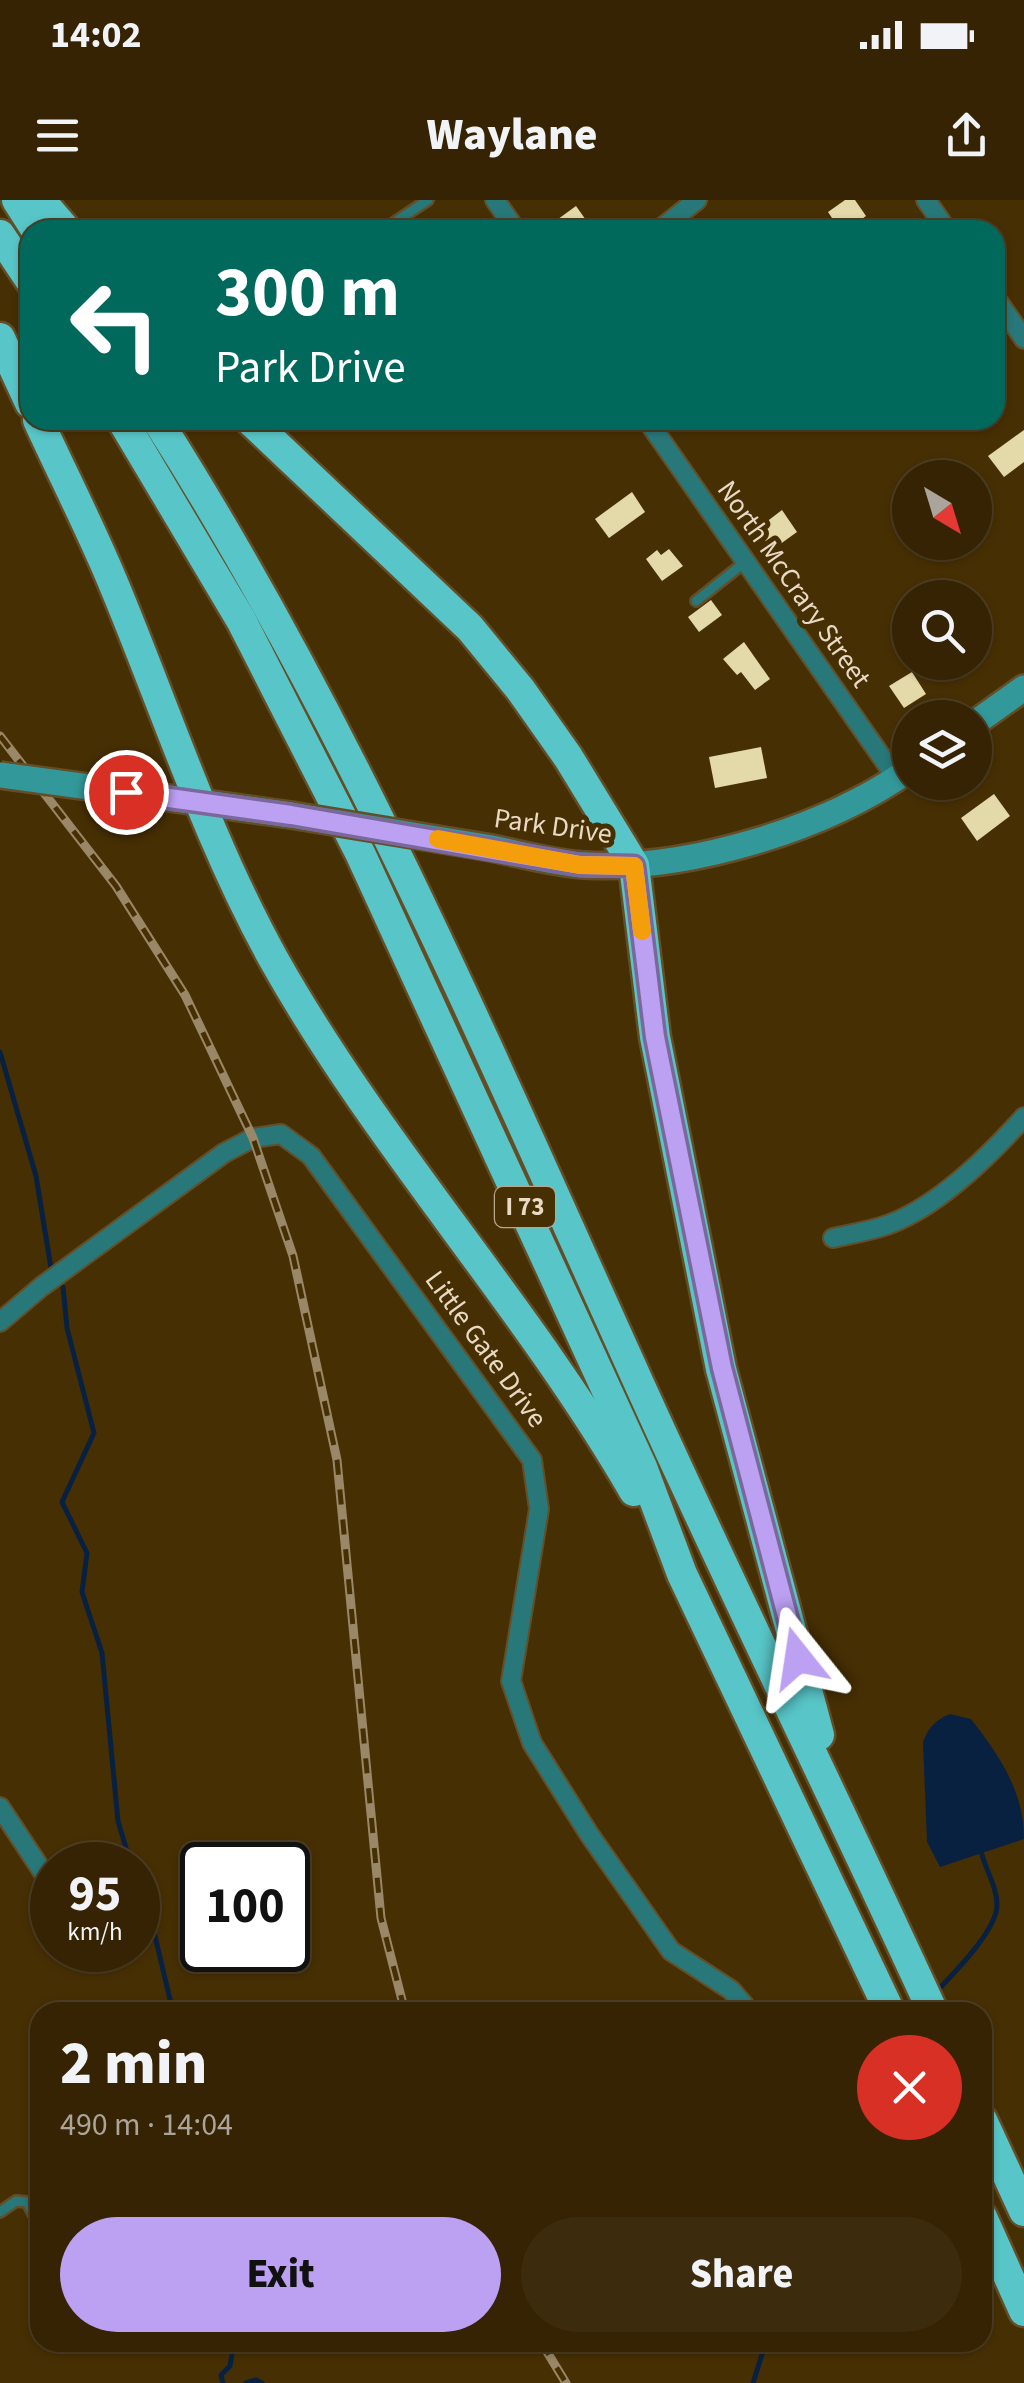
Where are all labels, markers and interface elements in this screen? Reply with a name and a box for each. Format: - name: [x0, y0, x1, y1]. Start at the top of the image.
- text: 14:02: [50, 8, 142, 62]
- text: Waylane: [427, 103, 597, 167]
- icon: menu: [30, 108, 85, 163]
- icon: share: [939, 108, 994, 163]
- text: 300 m: [215, 243, 400, 343]
- icon: left: [50, 260, 180, 390]
- text: Park Drive: [215, 336, 406, 400]
- north arrow: [892, 460, 992, 560]
- map controls: [892, 460, 992, 800]
- street label: North McCrary Street: [707, 472, 881, 696]
- button: search: [892, 580, 992, 680]
- button: layers: [892, 700, 992, 800]
- pin: [84, 750, 169, 835]
- icon: arrive: [99, 765, 154, 820]
- street label: Park Drive: [491, 798, 615, 854]
- road number: I 73: [495, 1187, 555, 1227]
- street label: Little Gate Drive: [415, 1262, 557, 1436]
- position arrow: [746, 1606, 850, 1710]
- speed limit sign: 100: [180, 1842, 310, 1972]
- text: 95: [69, 1859, 121, 1930]
- text: km/h: [67, 1914, 123, 1950]
- text: 2 min: [60, 2022, 207, 2107]
- button: close: [857, 2035, 962, 2140]
- text: 490 m · 14:04: [60, 2102, 233, 2148]
- button: Exit: [60, 2217, 501, 2332]
- button: Share: [521, 2217, 962, 2332]

